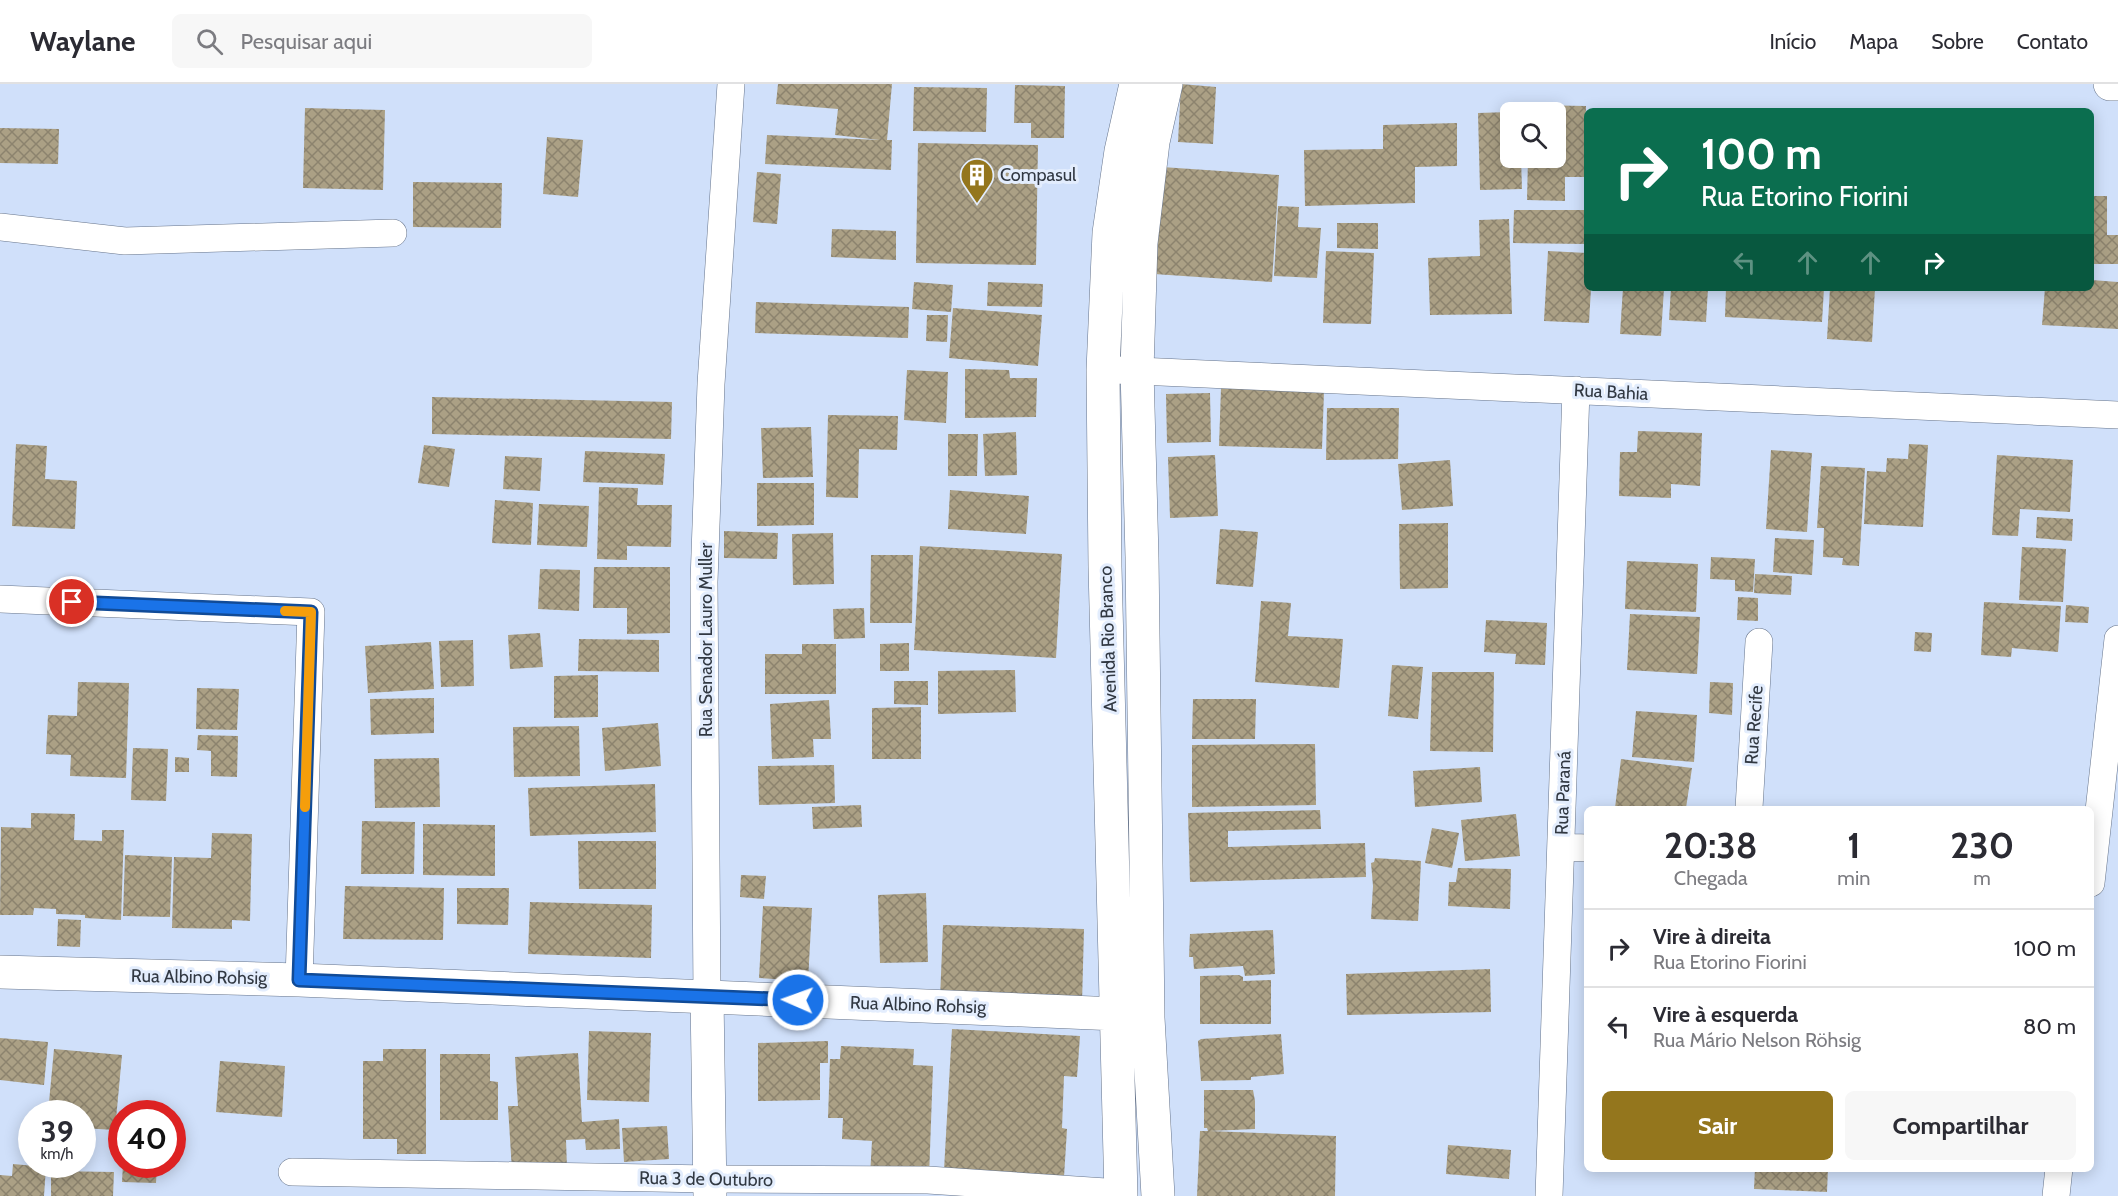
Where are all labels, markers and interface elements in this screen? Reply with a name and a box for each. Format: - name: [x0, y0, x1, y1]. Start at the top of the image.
- search box: [172, 14, 592, 68]
- text: Waylane: [30, 24, 136, 58]
- icon: search: [193, 25, 226, 58]
- text: Pesquisar aqui: [241, 28, 372, 55]
- text: Início: [1769, 29, 1816, 54]
- text: Mapa: [1849, 29, 1898, 54]
- text: Sobre: [1931, 29, 1984, 54]
- text: Contato: [2017, 29, 2088, 54]
- map controls: [1500, 102, 1566, 168]
- button: search: [1500, 102, 1566, 168]
- text: 100 m: [1701, 128, 1822, 180]
- icon: right: [1602, 132, 1680, 210]
- building icon: Compasul: [959, 157, 995, 204]
- place label: Compasul: [1000, 164, 1077, 186]
- text: Rua Etorino Fiorini: [1701, 180, 1908, 213]
- icon: left: [1728, 246, 1761, 279]
- icon: ahead: [1791, 246, 1824, 279]
- icon: ahead: [1854, 246, 1887, 279]
- icon: right: [1917, 246, 1950, 279]
- street label: Rua Bahia: [1573, 379, 1649, 405]
- street label: Rua Senador Lauro Muller: [695, 542, 717, 737]
- street label: Avenida Rio Branco: [1094, 565, 1122, 712]
- pin: [46, 576, 97, 627]
- icon: arrive: [55, 585, 88, 618]
- street label: Rua Recife: [1740, 685, 1768, 765]
- street label: Rua Paraná: [1551, 750, 1575, 836]
- text: 20:38: [1664, 823, 1757, 867]
- text: 1: [1847, 823, 1860, 867]
- text: 230: [1950, 823, 2014, 867]
- text: Chegada: [1674, 866, 1748, 890]
- text: min: [1837, 866, 1870, 890]
- text: m: [1973, 866, 1991, 890]
- text: Vire à direita: [1653, 923, 1771, 950]
- icon: right: [1602, 932, 1635, 965]
- text: 100 m: [2014, 935, 2076, 962]
- text: Rua Etorino Fiorini: [1653, 950, 1807, 974]
- street label: Rua Albino Rohsig: [131, 965, 268, 989]
- position arrow: [766, 968, 830, 1032]
- street label: Rua Albino Rohsig: [850, 992, 987, 1018]
- text: Vire à esquerda: [1653, 1001, 1798, 1028]
- icon: left: [1602, 1010, 1635, 1043]
- text: 80 m: [2023, 1013, 2076, 1040]
- text: Rua Mário Nelson Röhsig: [1653, 1028, 1861, 1052]
- button: Sair: [1602, 1091, 1833, 1160]
- button: Compartilhar: [1845, 1091, 2076, 1160]
- speed limit sign: 40: [108, 1100, 186, 1178]
- text: 39: [40, 1113, 74, 1150]
- text: km/h: [41, 1145, 73, 1163]
- street label: Rua 3 de Outubro: [639, 1167, 773, 1191]

